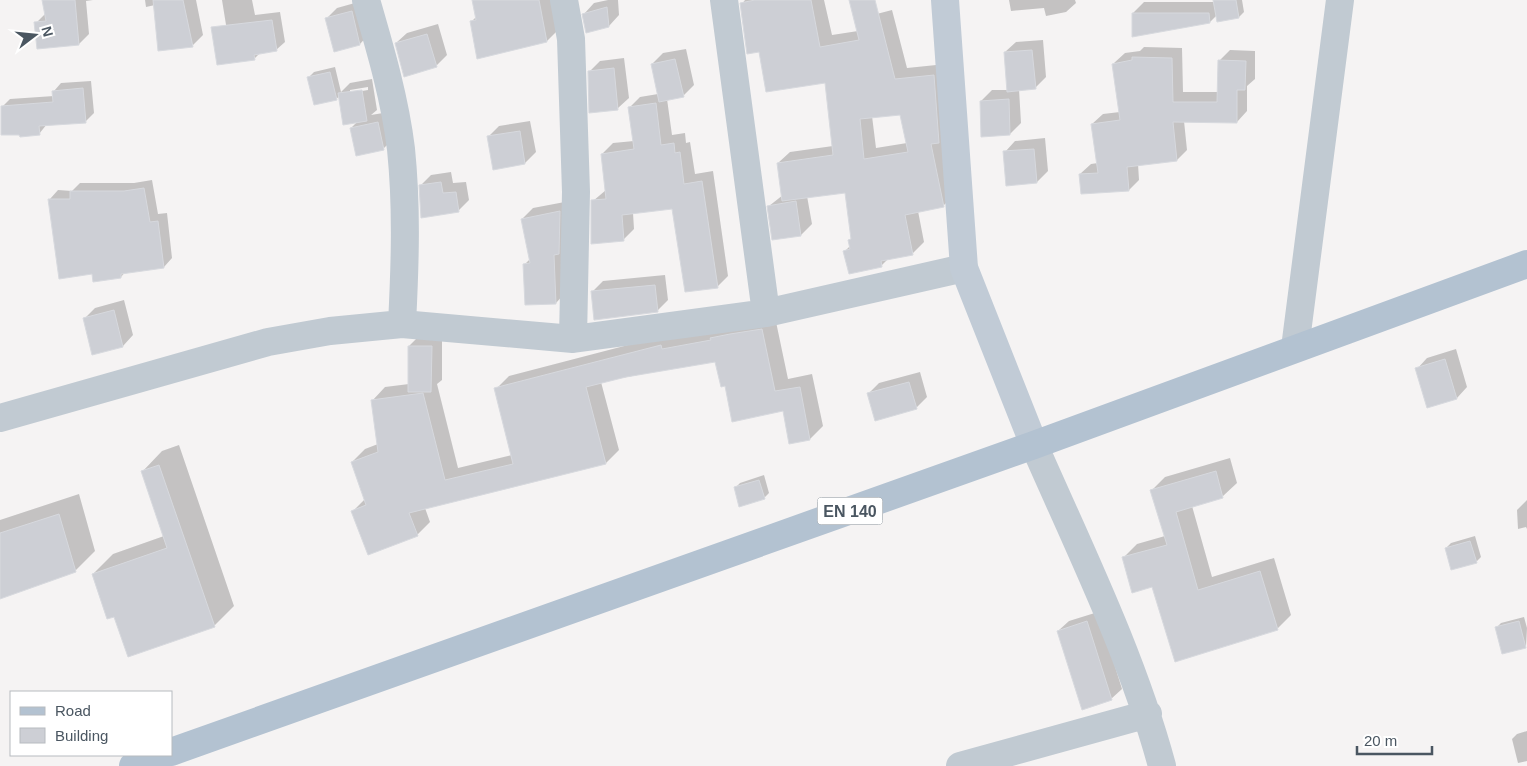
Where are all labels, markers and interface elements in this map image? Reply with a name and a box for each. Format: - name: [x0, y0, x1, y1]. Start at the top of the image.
- north arrow: [10, 10, 60, 60]
- text: N: [38, 24, 57, 38]
- road number: EN 140: [818, 498, 882, 524]
- legend: [10, 691, 172, 756]
- text: Road: [55, 702, 91, 719]
- scale bar: [1357, 724, 1432, 756]
- text: Building: [55, 727, 108, 744]
- text: 20 m: [1364, 732, 1397, 749]

